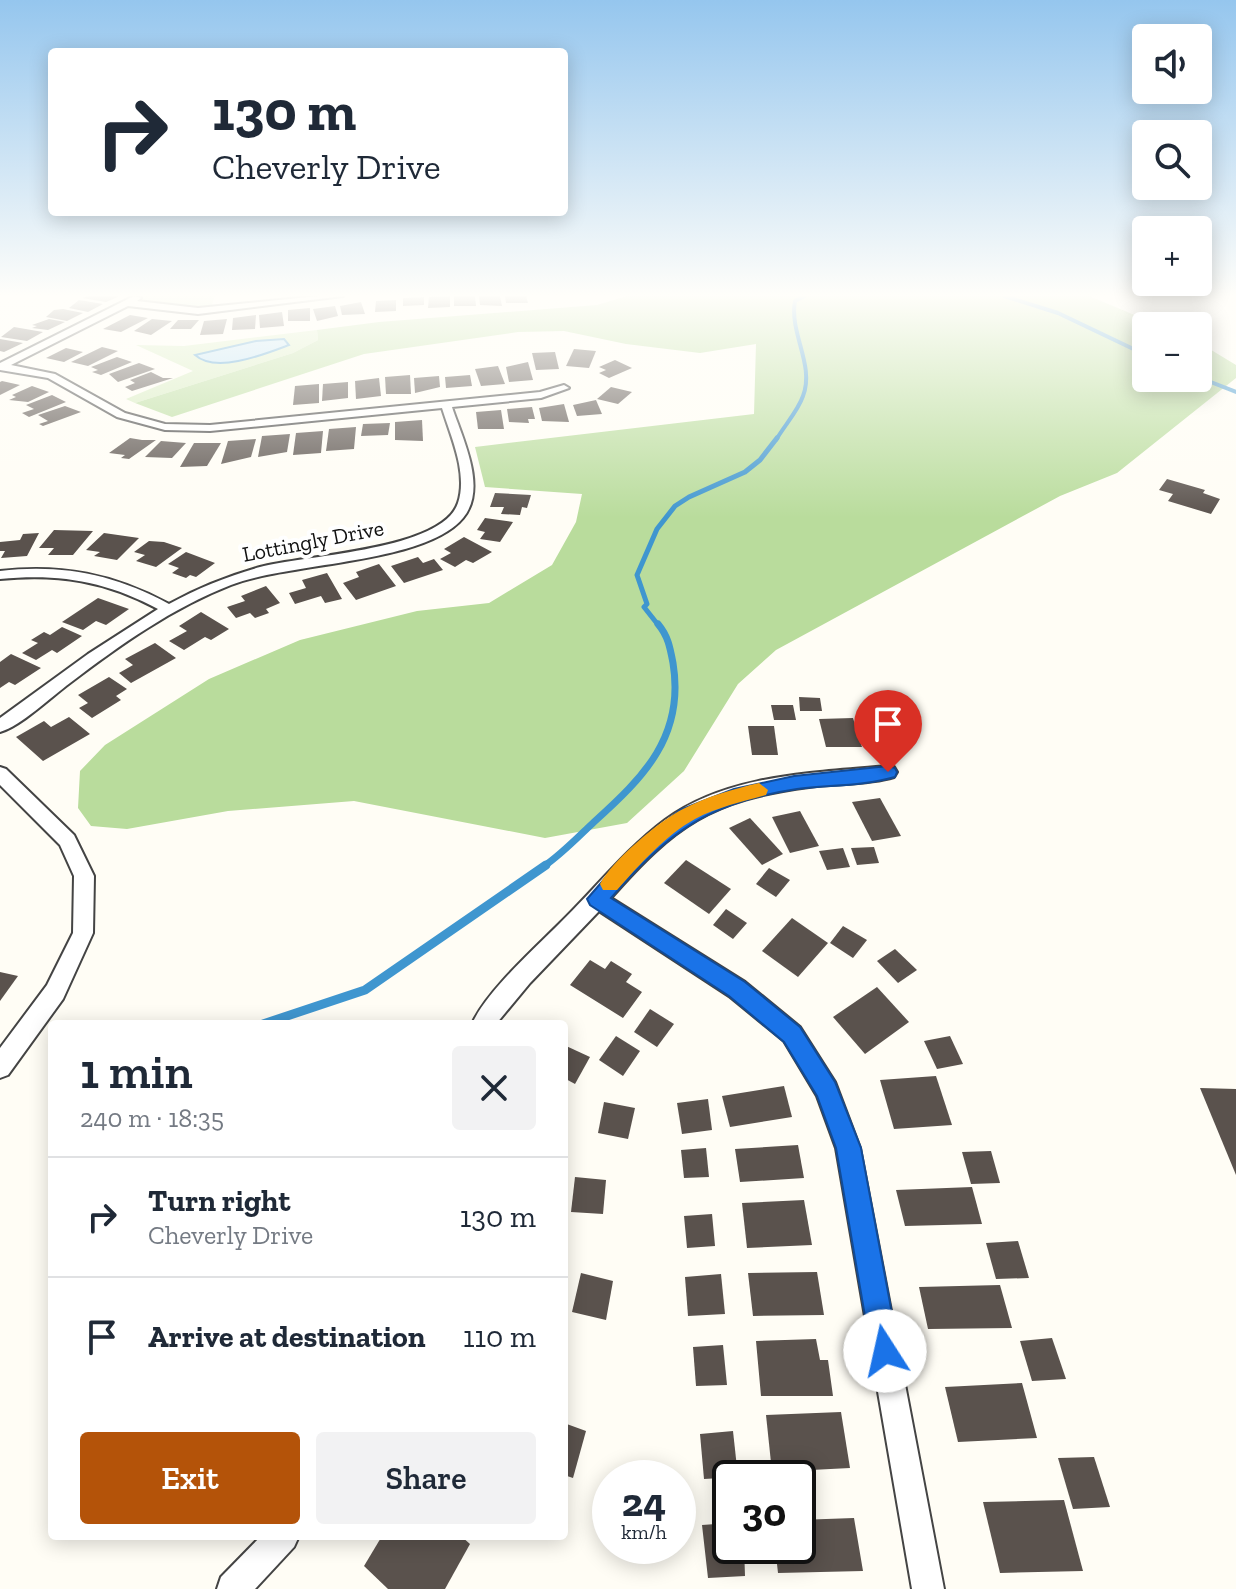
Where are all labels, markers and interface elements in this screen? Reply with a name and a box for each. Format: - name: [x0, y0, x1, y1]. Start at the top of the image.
- map controls: [1132, 24, 1212, 392]
- button: sound: [1132, 24, 1212, 104]
- text: 130 m: [212, 77, 356, 144]
- icon: right: [80, 80, 184, 184]
- button: search: [1132, 120, 1212, 200]
- text: Cheverly Drive: [212, 145, 441, 188]
- button: +: [1132, 216, 1212, 296]
- button: −: [1132, 312, 1212, 392]
- street label: Lottingly Drive: [240, 514, 386, 568]
- pin: [854, 690, 922, 772]
- icon: arrive: [866, 702, 910, 746]
- text: 1 min: [80, 1043, 193, 1100]
- button: close: [452, 1046, 536, 1130]
- text: 240 m · 18:35: [80, 1102, 224, 1134]
- text: Turn right: [148, 1183, 290, 1219]
- icon: right: [80, 1195, 124, 1239]
- text: 130 m: [460, 1199, 536, 1235]
- text: Cheverly Drive: [148, 1219, 313, 1251]
- position arrow: [843, 1309, 927, 1393]
- icon: arrive: [80, 1315, 124, 1359]
- text: Arrive at destination: [148, 1319, 425, 1355]
- text: 110 m: [463, 1319, 536, 1355]
- button: Exit: [80, 1432, 300, 1524]
- button: Share: [316, 1432, 536, 1524]
- speed limit sign: 30: [712, 1460, 816, 1564]
- text: 24: [622, 1478, 666, 1526]
- text: km/h: [621, 1520, 667, 1544]

